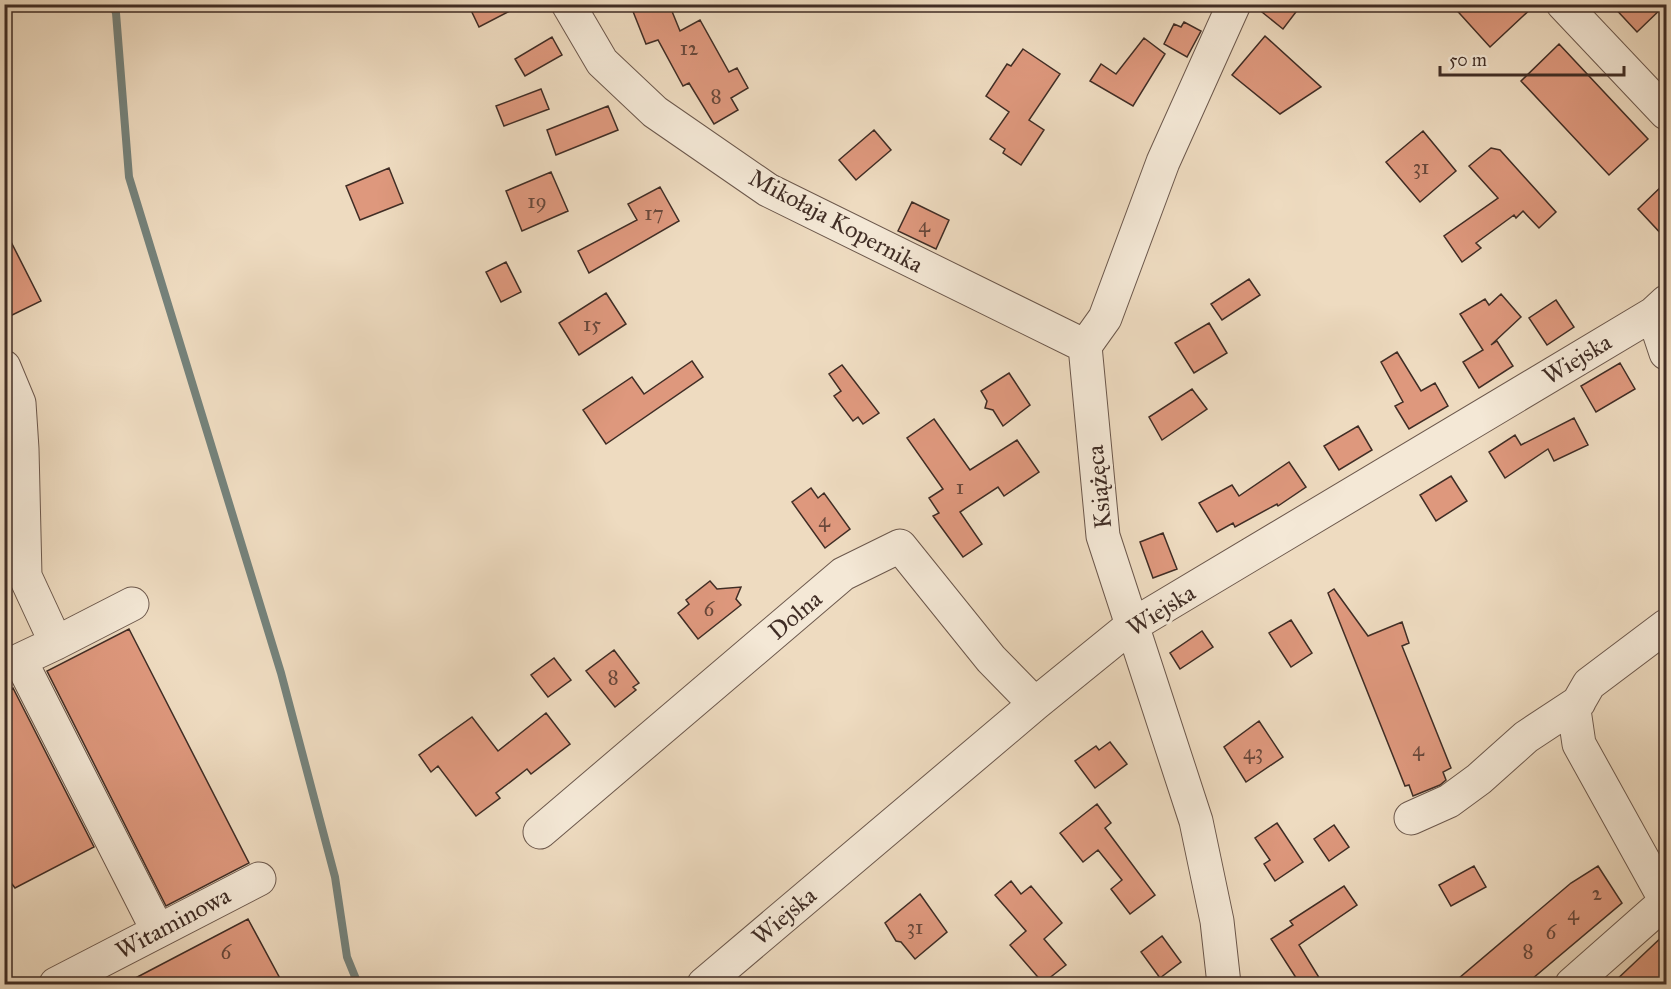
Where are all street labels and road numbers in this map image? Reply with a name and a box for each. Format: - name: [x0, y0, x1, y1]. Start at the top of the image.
- street label: Mikołaja Kopernika: [744, 162, 929, 280]
- street label: Wiejska: [1537, 326, 1618, 391]
- street label: Książęca: [1080, 443, 1118, 530]
- street label: Wiejska: [1121, 577, 1202, 643]
- street label: Dolna: [762, 583, 829, 646]
- street label: Witaminowa: [110, 880, 236, 966]
- street label: Wiejska: [746, 880, 823, 952]

